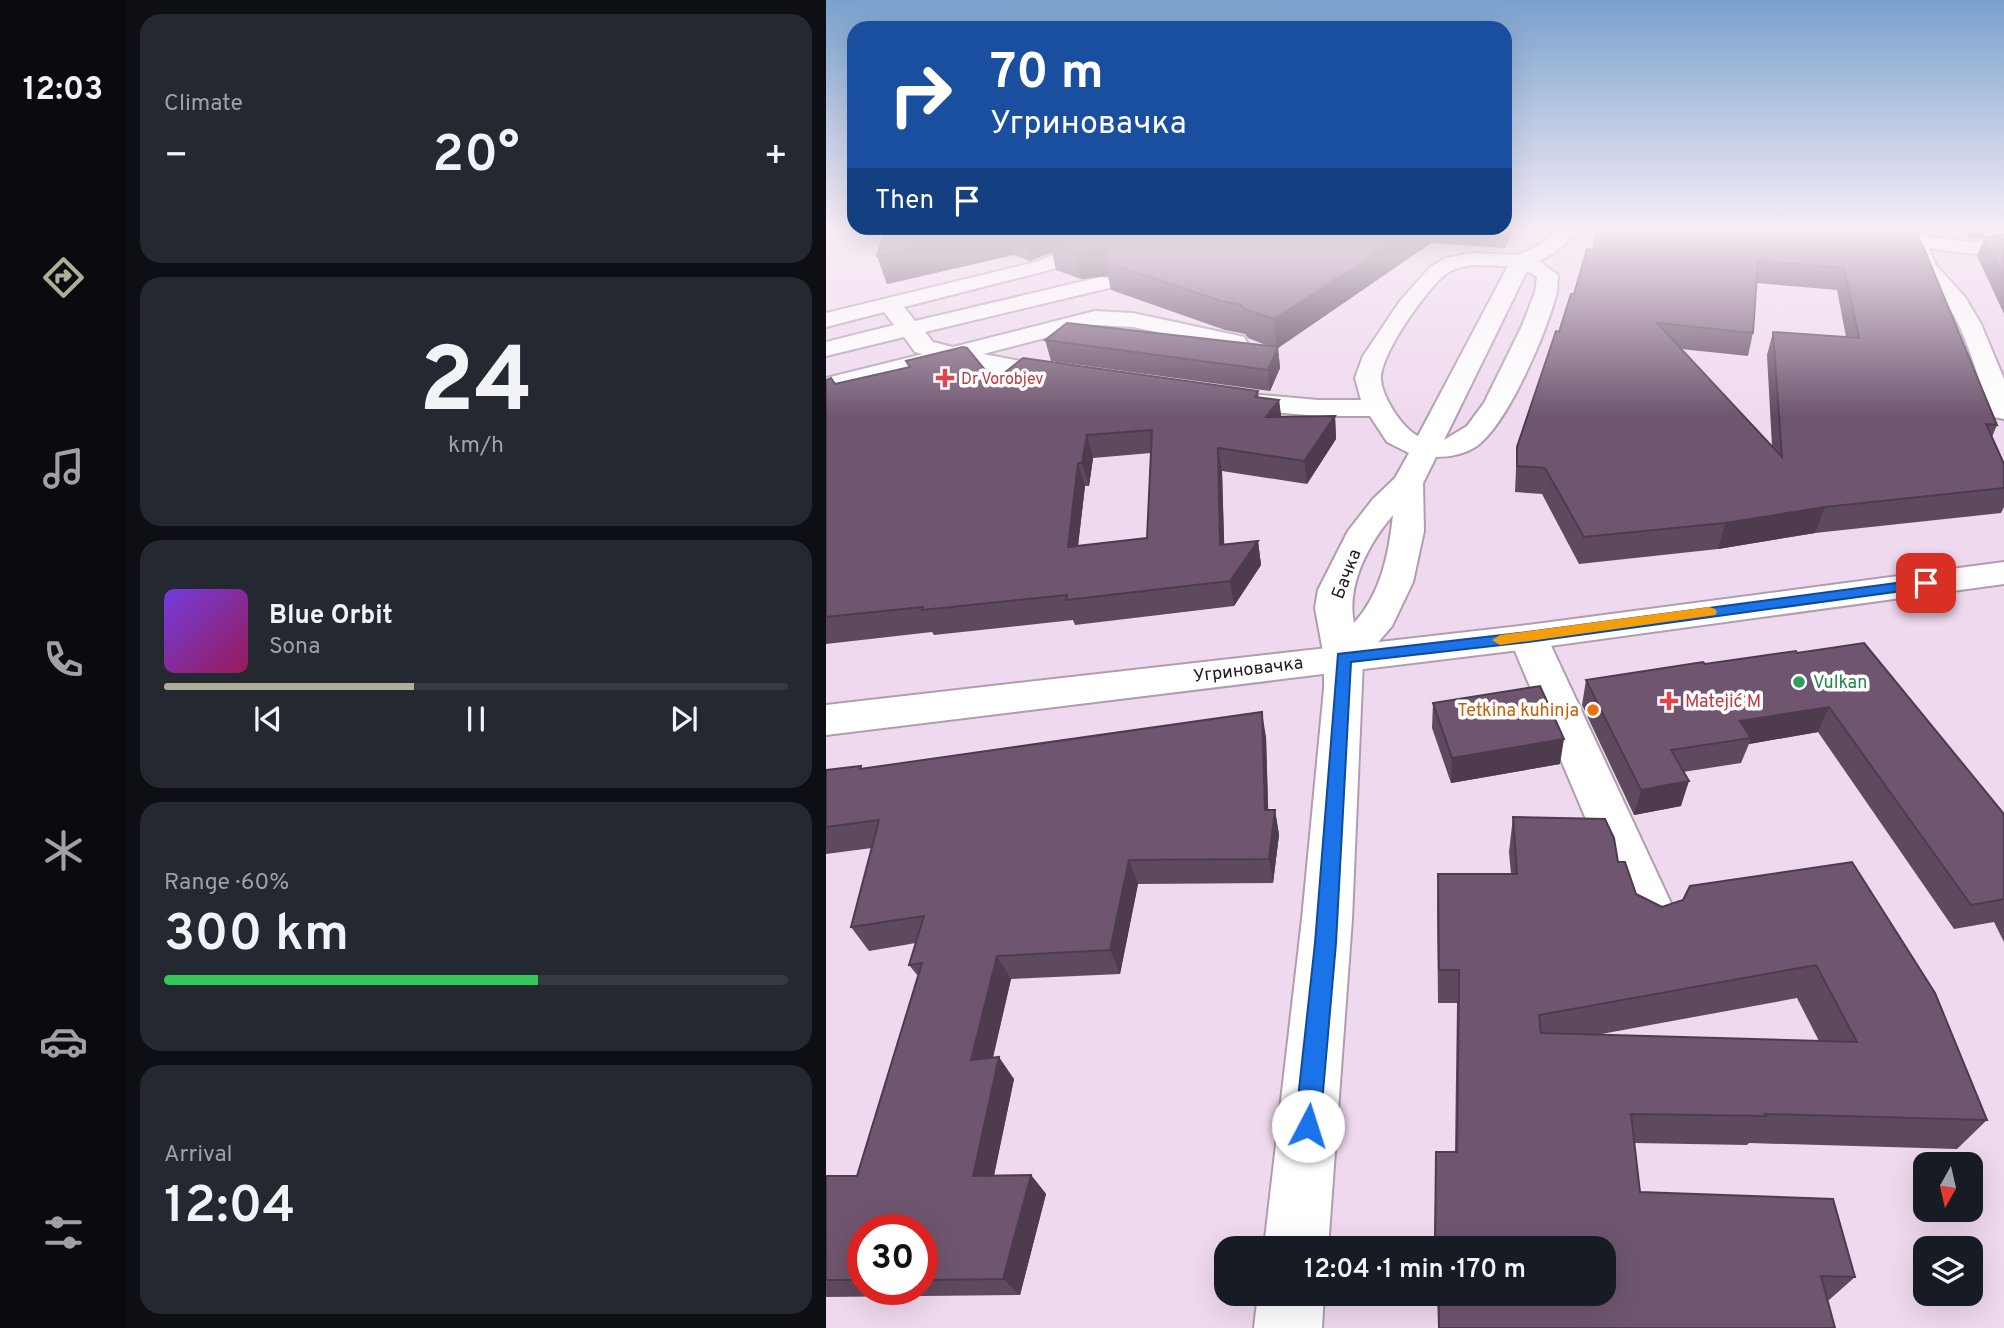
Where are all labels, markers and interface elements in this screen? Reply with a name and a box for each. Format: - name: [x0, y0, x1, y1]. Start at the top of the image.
- text: 70 m: [990, 44, 1104, 106]
- icon: right: [875, 49, 966, 140]
- text: 12:03: [23, 71, 103, 111]
- text: Climate: [164, 90, 243, 119]
- text: Угриновачка: [990, 105, 1186, 145]
- text: 20°: [432, 124, 520, 190]
- text: −: [164, 133, 189, 182]
- text: +: [763, 133, 788, 182]
- icon: arrive: [948, 182, 986, 220]
- text: Then: [875, 185, 934, 218]
- icon: directions: [39, 253, 88, 302]
- text: 24: [419, 329, 533, 444]
- marker: Dr Vorobjev: [935, 368, 955, 388]
- place label: Dr Vorobjev: [961, 370, 1043, 390]
- text: km/h: [448, 432, 504, 461]
- icon: music: [39, 444, 88, 493]
- street label: Бачка: [1327, 546, 1367, 603]
- pin: [1896, 553, 1956, 613]
- icon: arrive: [1907, 564, 1945, 602]
- text: Blue Orbit: [269, 600, 393, 633]
- text: Sona: [269, 633, 320, 662]
- icon: phone: [39, 635, 88, 684]
- street label: Угриновачка: [1192, 652, 1304, 689]
- place label: Vulkan: [1813, 672, 1867, 695]
- marker: Vulkan: [1791, 674, 1807, 690]
- marker: Matejić M: [1659, 691, 1679, 711]
- place label: Matejić M: [1685, 691, 1761, 714]
- icon: previous: [249, 700, 287, 738]
- icon: pause: [457, 700, 495, 738]
- icon: next: [665, 700, 703, 738]
- place label: Tetkina kuhinja: [1457, 700, 1579, 723]
- marker: Tetkina kuhinja: [1585, 702, 1601, 718]
- icon: climate: [39, 826, 88, 875]
- text: Range · 60%: [164, 869, 289, 898]
- text: 300 km: [164, 903, 349, 969]
- icon: car: [39, 1017, 88, 1066]
- position arrow: [1271, 1089, 1345, 1163]
- text: Arrival: [164, 1141, 233, 1170]
- north arrow: [1913, 1152, 1983, 1222]
- map controls: [1913, 1152, 1983, 1306]
- text: 12:04: [164, 1175, 295, 1241]
- icon: filters: [39, 1208, 88, 1257]
- speed limit sign: 30: [847, 1214, 938, 1305]
- button: layers: [1913, 1236, 1983, 1306]
- text: 12:04 · 1 min · 170 m: [1304, 1254, 1526, 1287]

